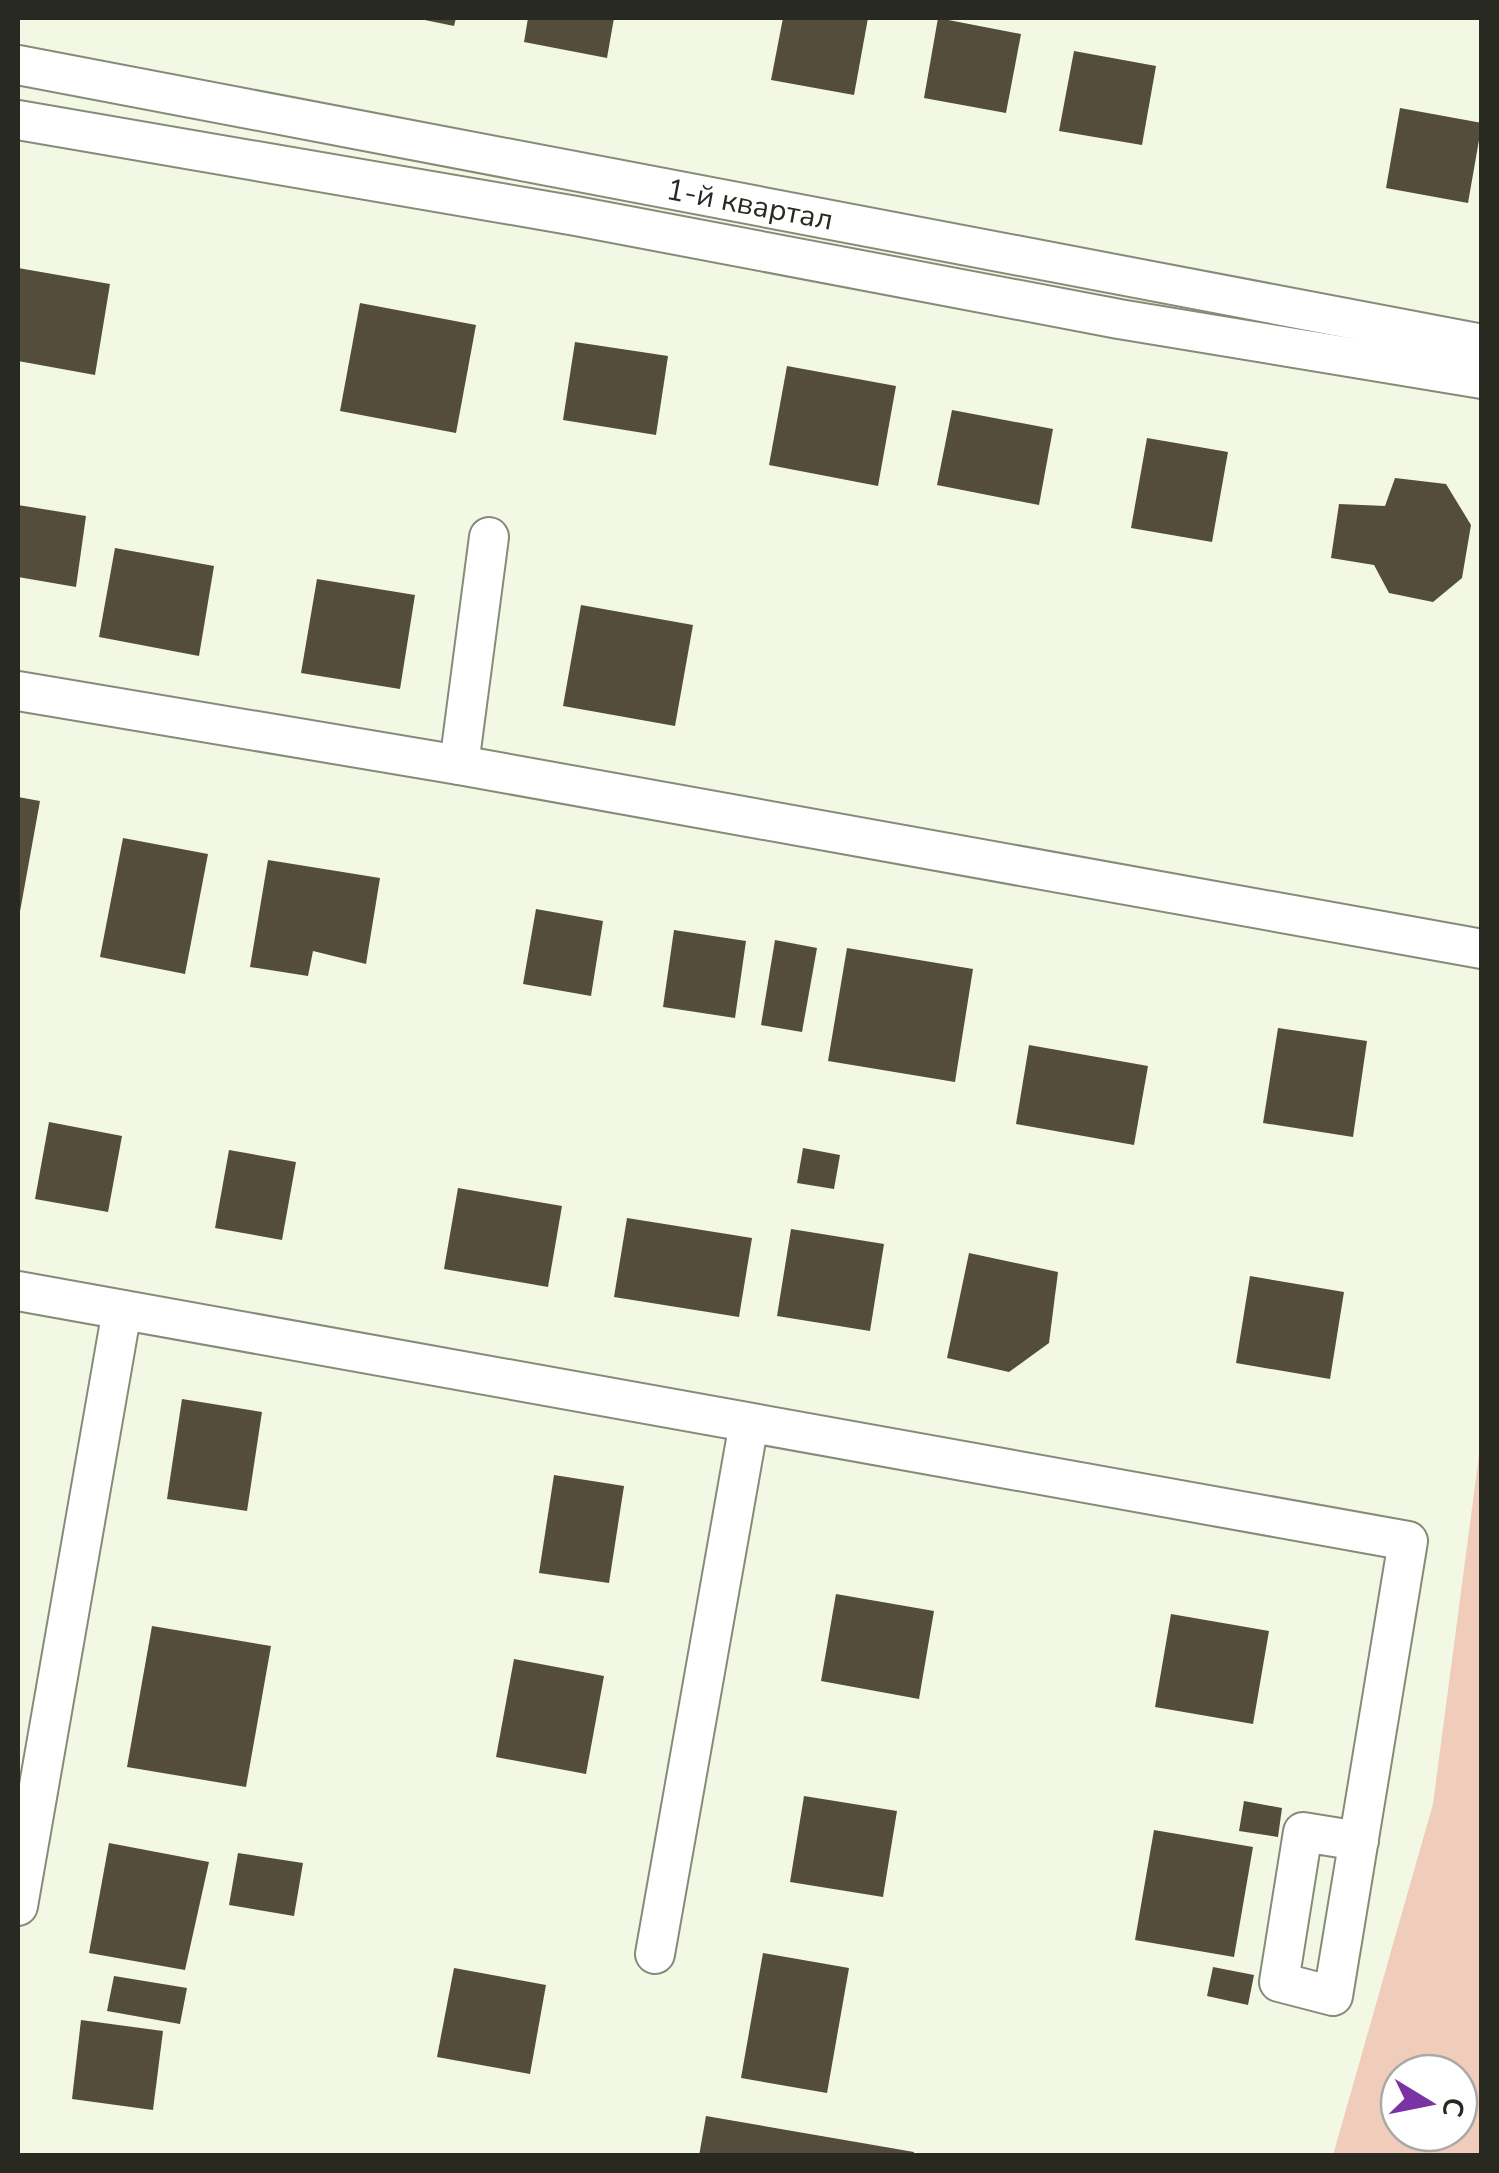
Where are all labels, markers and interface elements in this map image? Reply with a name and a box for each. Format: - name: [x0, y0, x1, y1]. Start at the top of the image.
- street label: 1-й квартал: [663, 169, 837, 240]
- north arrow: [1379, 2053, 1479, 2153]
- text: С: [1432, 2095, 1473, 2120]

